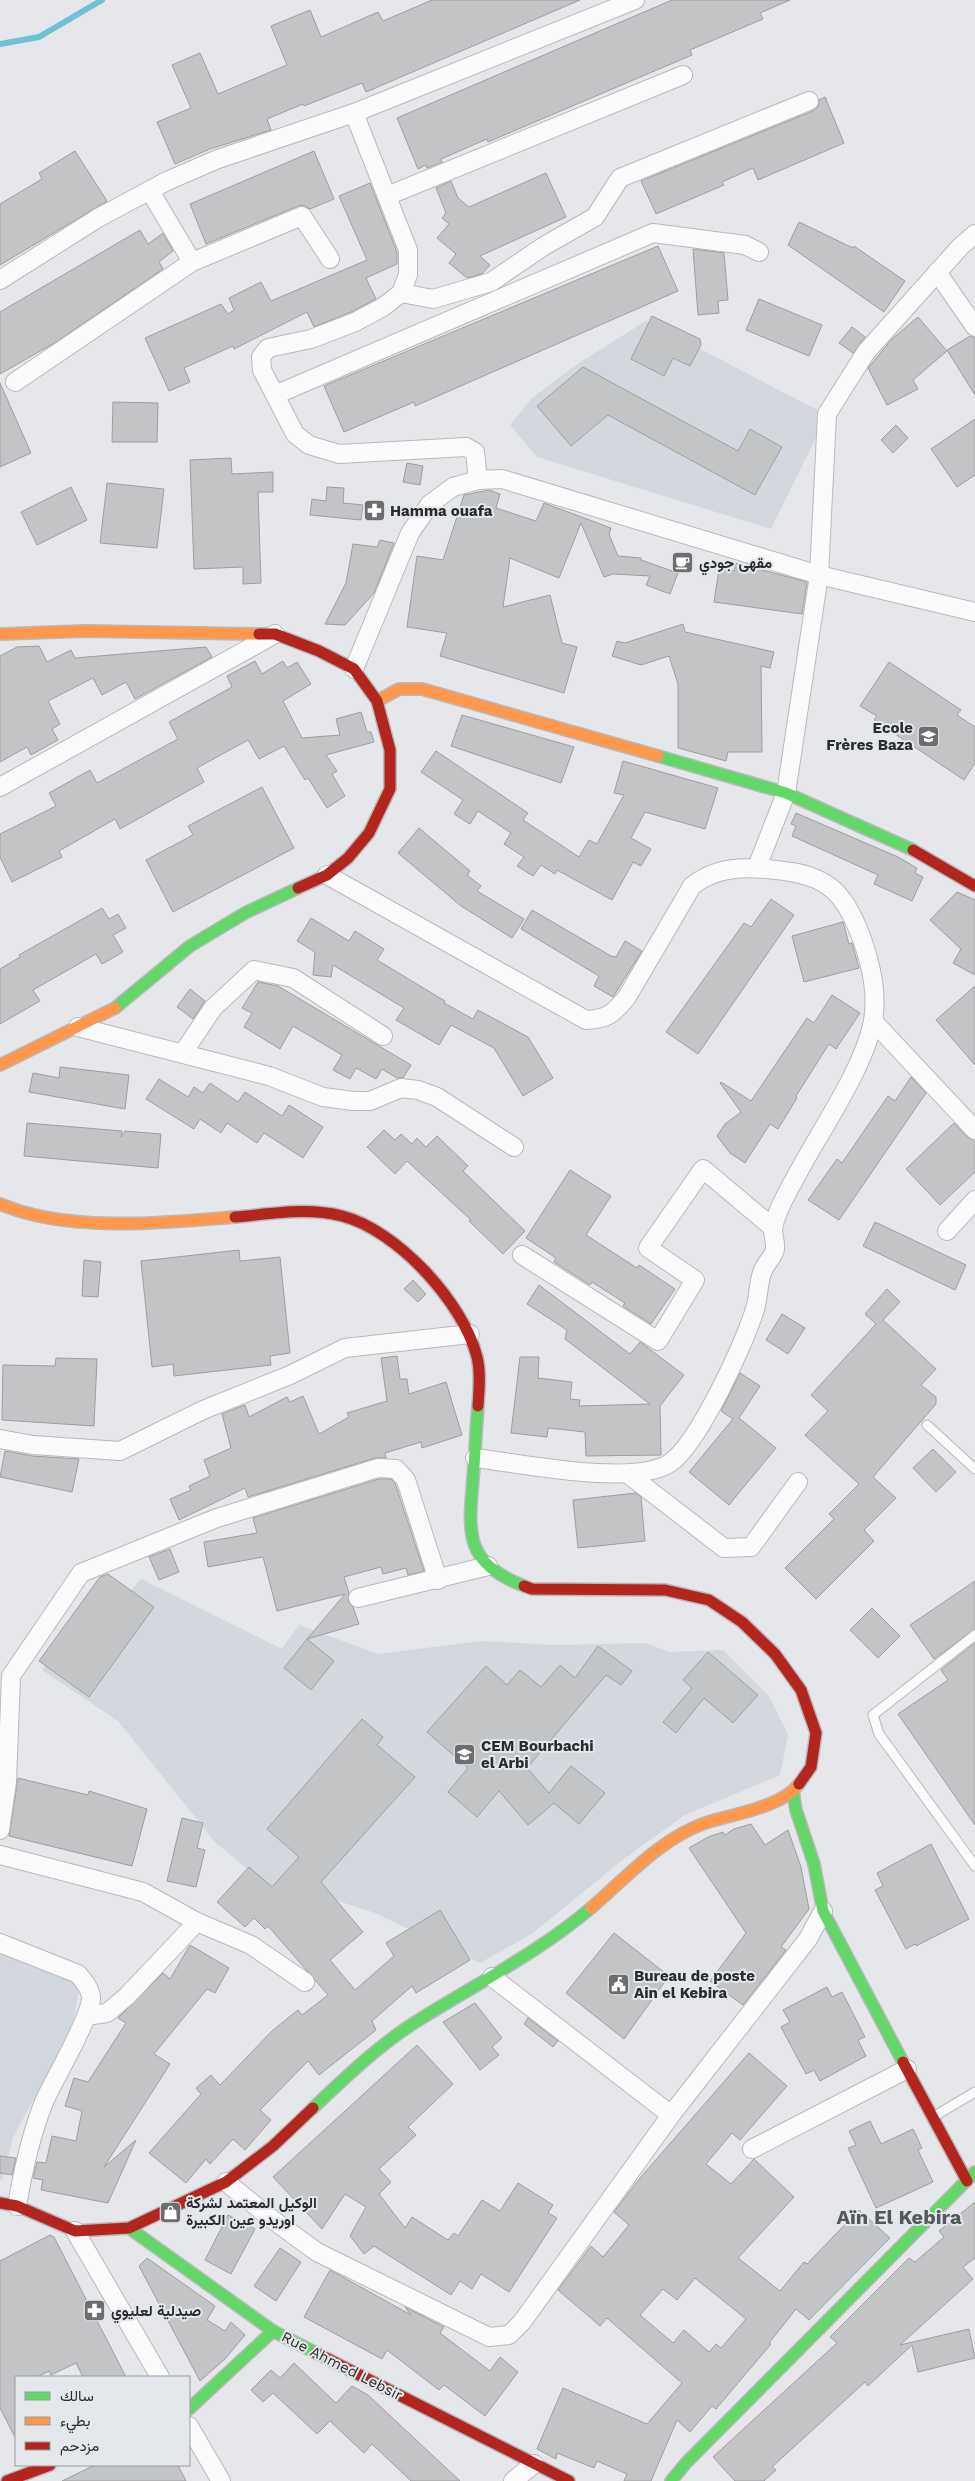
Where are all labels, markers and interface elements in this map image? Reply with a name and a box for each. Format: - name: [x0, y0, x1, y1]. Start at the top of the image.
- pharmacy icon: Hamma ouafa: [362, 499, 386, 523]
- place label: Hamma ouafa: [390, 502, 493, 520]
- cafe icon: مقهى جودي: [671, 551, 695, 575]
- place label: مقهى جودي: [699, 554, 772, 576]
- place label: Ecole Frères Baza: [826, 719, 913, 754]
- school or university icon: Ecole Frères Baza: [917, 725, 941, 749]
- place label: CEM Bourbachi el Arbi: [481, 1737, 594, 1772]
- school or university icon: CEM Bourbachi el Arbi: [453, 1743, 477, 1767]
- place label: Bureau de poste Ain el Kebira: [634, 1967, 755, 2002]
- public building icon: Bureau de poste Ain el Kebira: [606, 1973, 630, 1997]
- place label: الوكيل المعتمد لشركة اوريدو عين الكبيرة: [186, 2194, 317, 2229]
- shop icon: الوكيل المعتمد لشركة اوريدو عين الكبيرة: [158, 2200, 182, 2224]
- district label: Aïn El Kebira: [836, 2205, 962, 2229]
- pharmacy icon: صيدلية لعليوي: [83, 2299, 107, 2323]
- place label: صيدلية لعليوي: [111, 2302, 202, 2324]
- street label: Rue Ahmed Lebsir: [278, 2328, 406, 2404]
- legend: [15, 2376, 190, 2466]
- text: سالك: [60, 2387, 94, 2405]
- text: بطيء: [60, 2412, 90, 2434]
- text: مزدحم: [60, 2437, 99, 2456]

